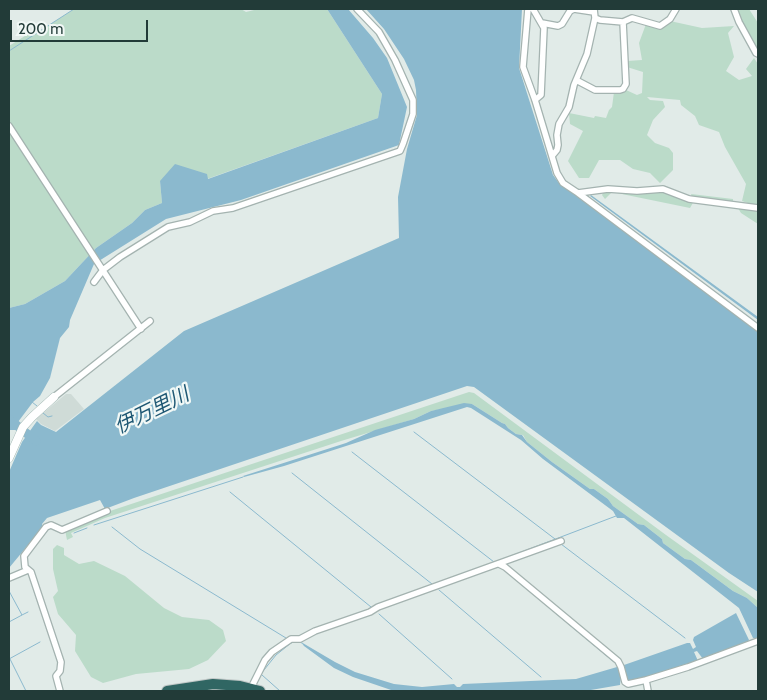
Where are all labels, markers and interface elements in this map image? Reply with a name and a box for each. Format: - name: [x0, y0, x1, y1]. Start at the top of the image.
- scale bar: [12, 10, 150, 42]
- text: 200 m: [18, 20, 63, 38]
- water label: 伊万里川: [111, 383, 193, 439]

